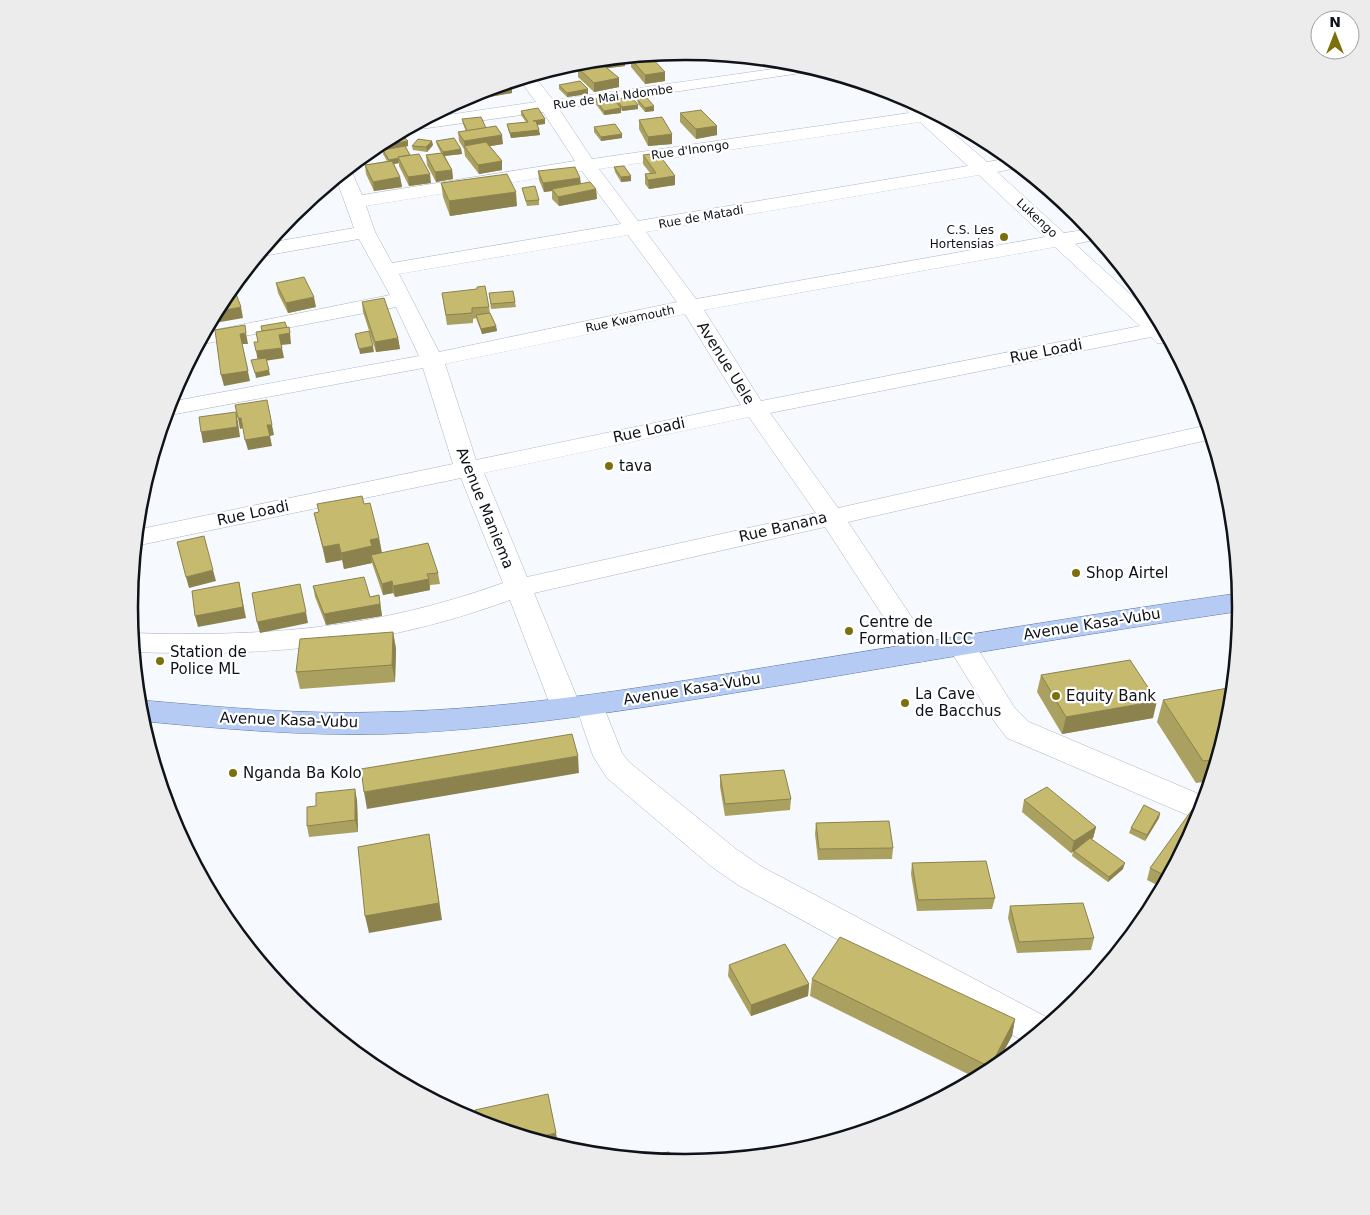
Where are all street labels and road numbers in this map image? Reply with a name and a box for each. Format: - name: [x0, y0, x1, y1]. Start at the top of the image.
- street label: Rue de Mai Ndombe: [552, 82, 674, 112]
- street label: Rue d'Inongo: [650, 138, 730, 162]
- street label: Lukengo: [1014, 196, 1060, 240]
- street label: Rue de Matadi: [657, 203, 745, 231]
- street label: Rue Kwamouth: [584, 303, 676, 335]
- street label: Avenue Uele: [693, 318, 759, 408]
- street label: Rue Loadi: [1008, 335, 1084, 367]
- street label: Rue Loadi: [611, 414, 687, 446]
- street label: Avenue Maniema: [452, 445, 518, 571]
- street label: Rue Loadi: [215, 497, 291, 529]
- street label: Rue Banana: [737, 508, 829, 546]
- street label: Avenue Kasa-Vubu: [1022, 604, 1162, 644]
- street label: Avenue Kasa-Vubu: [622, 669, 762, 709]
- street label: Avenue Kasa-Vubu: [219, 709, 359, 731]

